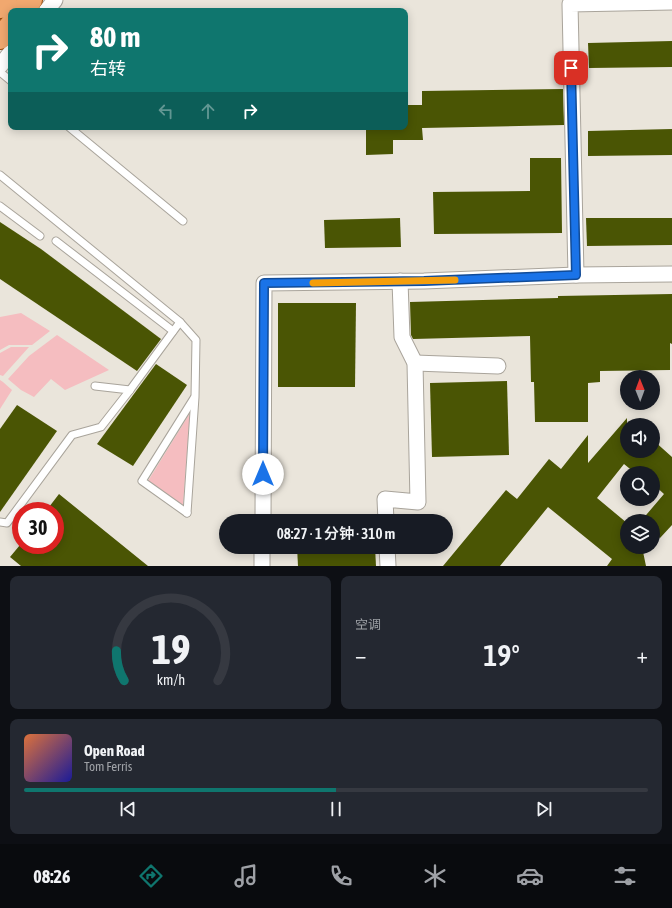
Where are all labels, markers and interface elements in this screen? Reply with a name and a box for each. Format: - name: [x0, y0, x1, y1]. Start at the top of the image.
- text: 80 m: [90, 21, 140, 53]
- icon: right: [24, 24, 76, 76]
- pin: [554, 51, 588, 85]
- icon: arrive: [560, 57, 582, 79]
- text: 右转: [90, 58, 126, 79]
- icon: left: [155, 100, 177, 122]
- icon: ahead: [197, 100, 219, 122]
- icon: right: [239, 100, 261, 122]
- north arrow: [620, 370, 660, 410]
- map controls: [620, 370, 660, 554]
- button: sound: [620, 418, 660, 458]
- position arrow: [242, 453, 284, 495]
- button: search: [620, 466, 660, 506]
- speed limit sign: 30: [12, 502, 64, 554]
- button: layers: [620, 514, 660, 554]
- text: 08:27 · 1 分钟 · 310 m: [277, 525, 395, 542]
- text: 空调: [355, 617, 381, 632]
- text: 19: [151, 624, 190, 672]
- text: 19°: [483, 638, 520, 672]
- text: −: [355, 642, 366, 668]
- text: +: [637, 642, 648, 668]
- text: km/h: [156, 671, 185, 687]
- text: Open Road: [84, 742, 145, 759]
- text: Tom Ferris: [84, 759, 132, 774]
- icon: previous: [117, 798, 139, 820]
- icon: pause: [325, 798, 347, 820]
- icon: next: [533, 798, 555, 820]
- icon: directions: [137, 862, 165, 890]
- icon: music: [232, 862, 260, 890]
- icon: phone: [327, 862, 355, 890]
- icon: climate: [421, 862, 449, 890]
- icon: car: [516, 862, 544, 890]
- icon: filters: [611, 862, 639, 890]
- text: 08:26: [33, 866, 70, 887]

